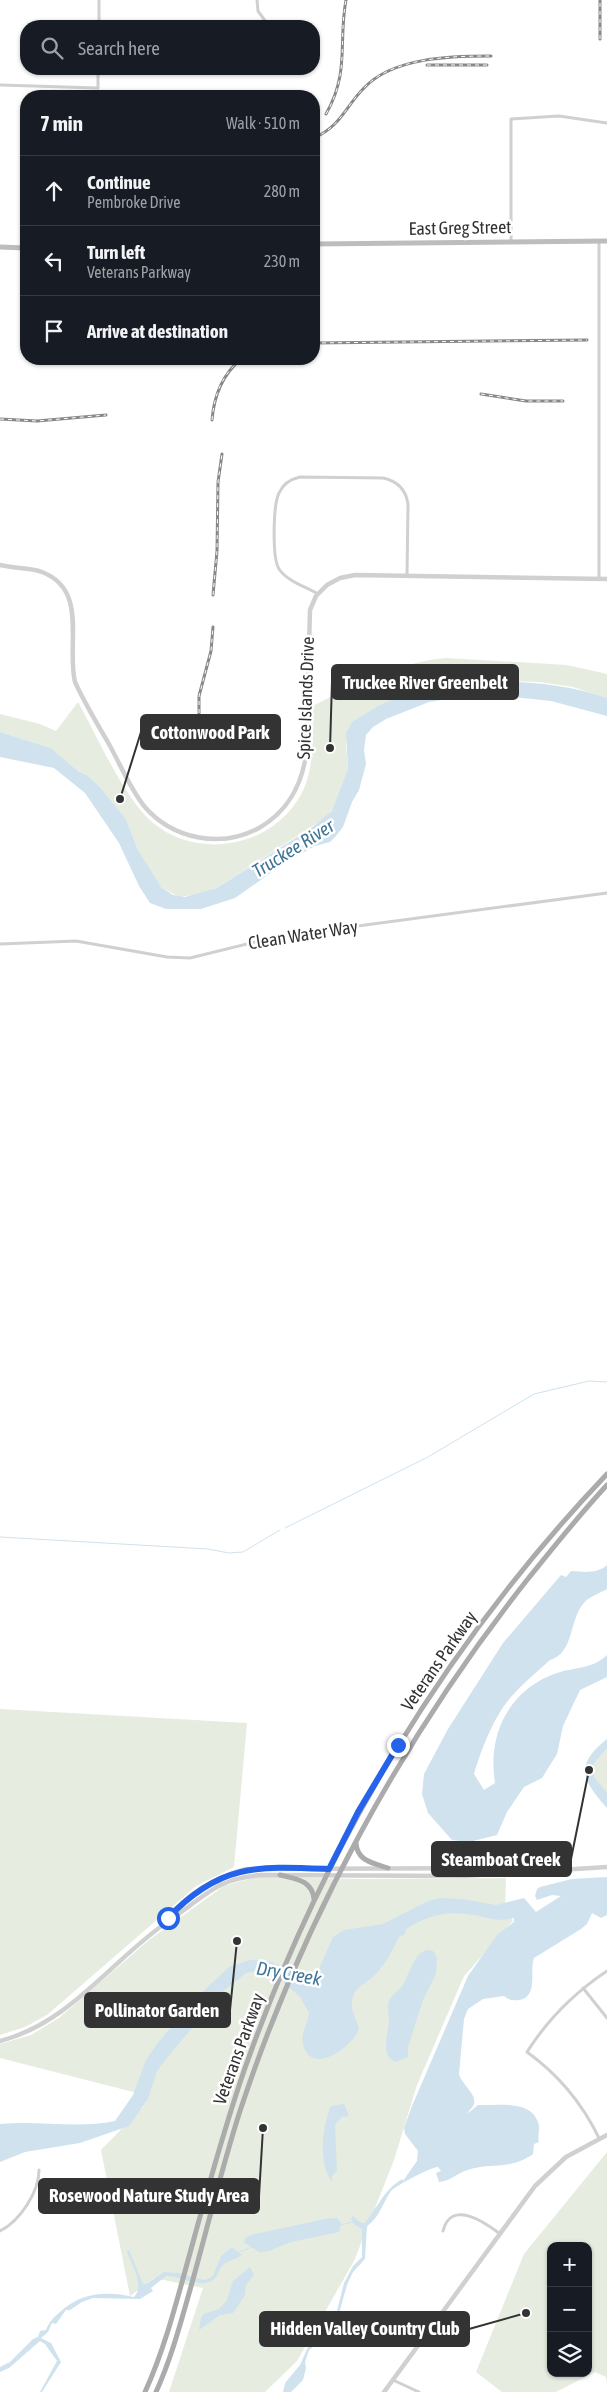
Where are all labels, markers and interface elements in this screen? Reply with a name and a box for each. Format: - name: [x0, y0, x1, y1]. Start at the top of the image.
- search box: [20, 20, 320, 75]
- icon: search: [38, 34, 66, 62]
- text: Search here: [78, 37, 160, 59]
- text: 7 min: [40, 111, 83, 135]
- text: Walk · 510 m: [226, 114, 300, 132]
- text: Continue: [87, 171, 151, 193]
- icon: ahead: [40, 177, 68, 205]
- text: 280 m: [264, 182, 300, 200]
- text: Pembroke Drive: [87, 193, 181, 211]
- street label: East Greg Street: [408, 216, 512, 239]
- text: Turn left: [87, 241, 145, 263]
- icon: left: [40, 247, 68, 275]
- text: 230 m: [264, 252, 300, 270]
- text: Veterans Parkway: [87, 263, 191, 281]
- icon: arrive: [40, 317, 68, 345]
- text: Arrive at destination: [87, 320, 228, 342]
- street label: Spice Islands Drive: [293, 636, 318, 760]
- callout: Truckee River Greenbelt: [332, 665, 518, 699]
- text: Truckee River Greenbelt: [342, 671, 508, 693]
- callout: Cottonwood Park: [141, 715, 280, 749]
- text: Cottonwood Park: [151, 721, 270, 743]
- water label: Truckee River: [248, 814, 339, 882]
- street label: Clean Water Way: [247, 915, 359, 954]
- street label: Veterans Parkway: [396, 1607, 481, 1715]
- route end: [387, 1734, 410, 1757]
- callout: Steamboat Creek: [432, 1842, 571, 1876]
- text: Steamboat Creek: [442, 1848, 561, 1870]
- route start: [157, 1907, 180, 1930]
- water label: Dry Creek: [255, 1956, 324, 1990]
- street label: Veterans Parkway: [209, 1990, 268, 2107]
- callout: Pollinator Garden: [85, 1993, 230, 2027]
- text: Pollinator Garden: [95, 1999, 219, 2021]
- callout: Rosewood Nature Study Area: [39, 2179, 259, 2213]
- text: Rosewood Nature Study Area: [49, 2184, 249, 2206]
- map controls: [547, 2242, 592, 2377]
- button: +: [547, 2242, 592, 2287]
- button: −: [547, 2287, 592, 2332]
- callout: Hidden Valley Country Club: [260, 2312, 469, 2346]
- text: Hidden Valley Country Club: [270, 2317, 460, 2339]
- button: layers: [547, 2332, 592, 2377]

